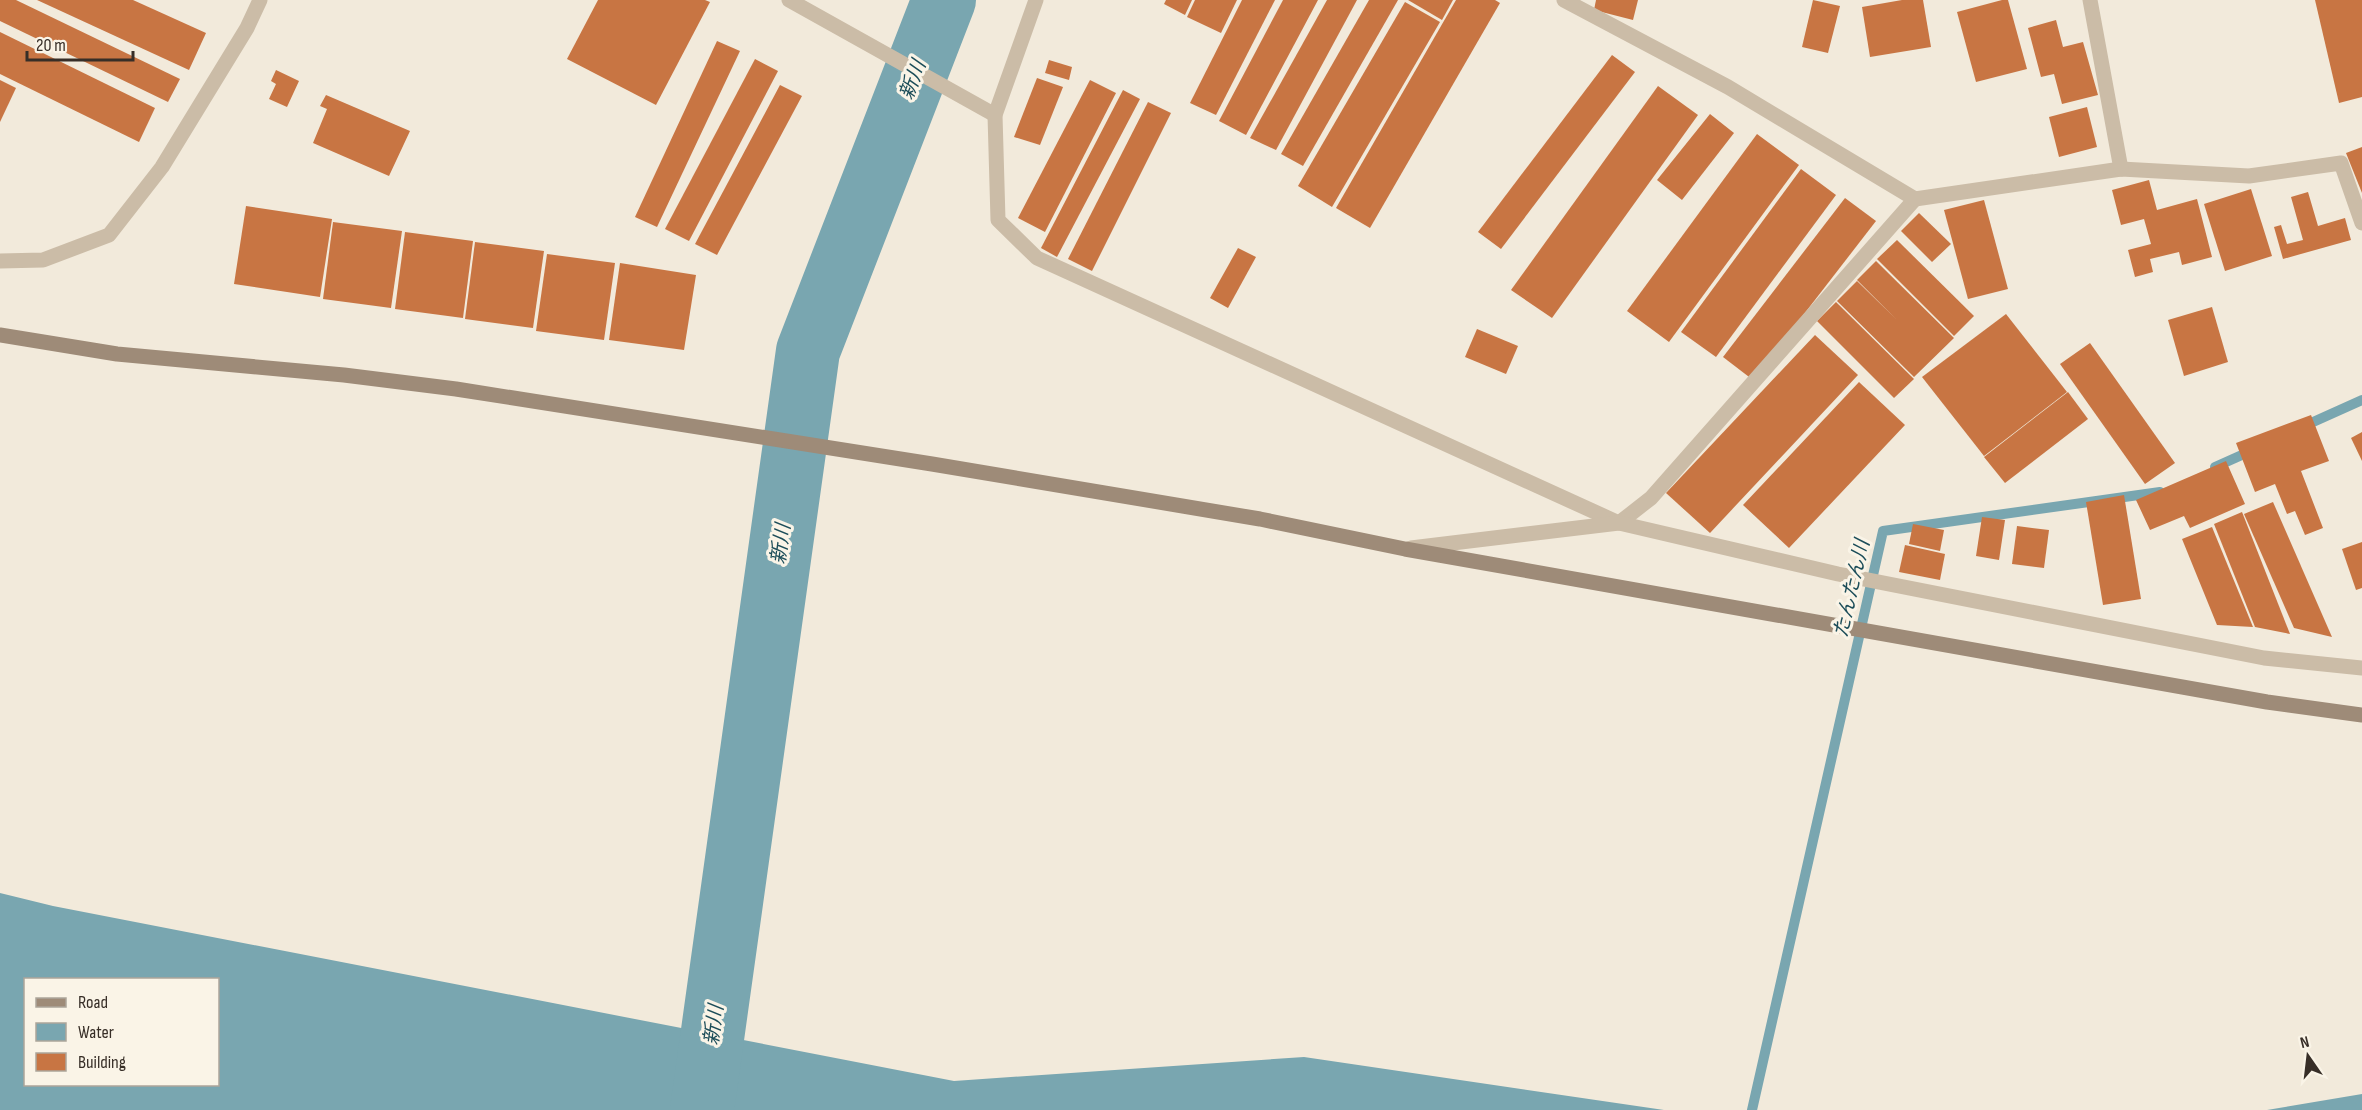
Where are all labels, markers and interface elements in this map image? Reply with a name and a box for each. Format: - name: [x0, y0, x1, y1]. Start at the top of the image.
- scale bar: [27, 24, 134, 62]
- text: 20 m: [36, 35, 66, 56]
- water label: 新川: [895, 55, 932, 103]
- water label: 新川: [766, 521, 796, 565]
- water label: たんたん川: [1829, 536, 1875, 640]
- legend: [24, 978, 219, 1086]
- text: Road: [78, 992, 108, 1013]
- water label: 新川: [699, 1002, 729, 1046]
- text: Water: [78, 1022, 114, 1043]
- north arrow: [2278, 1026, 2338, 1086]
- text: N: [2298, 1033, 2311, 1053]
- text: Building: [78, 1052, 126, 1073]

